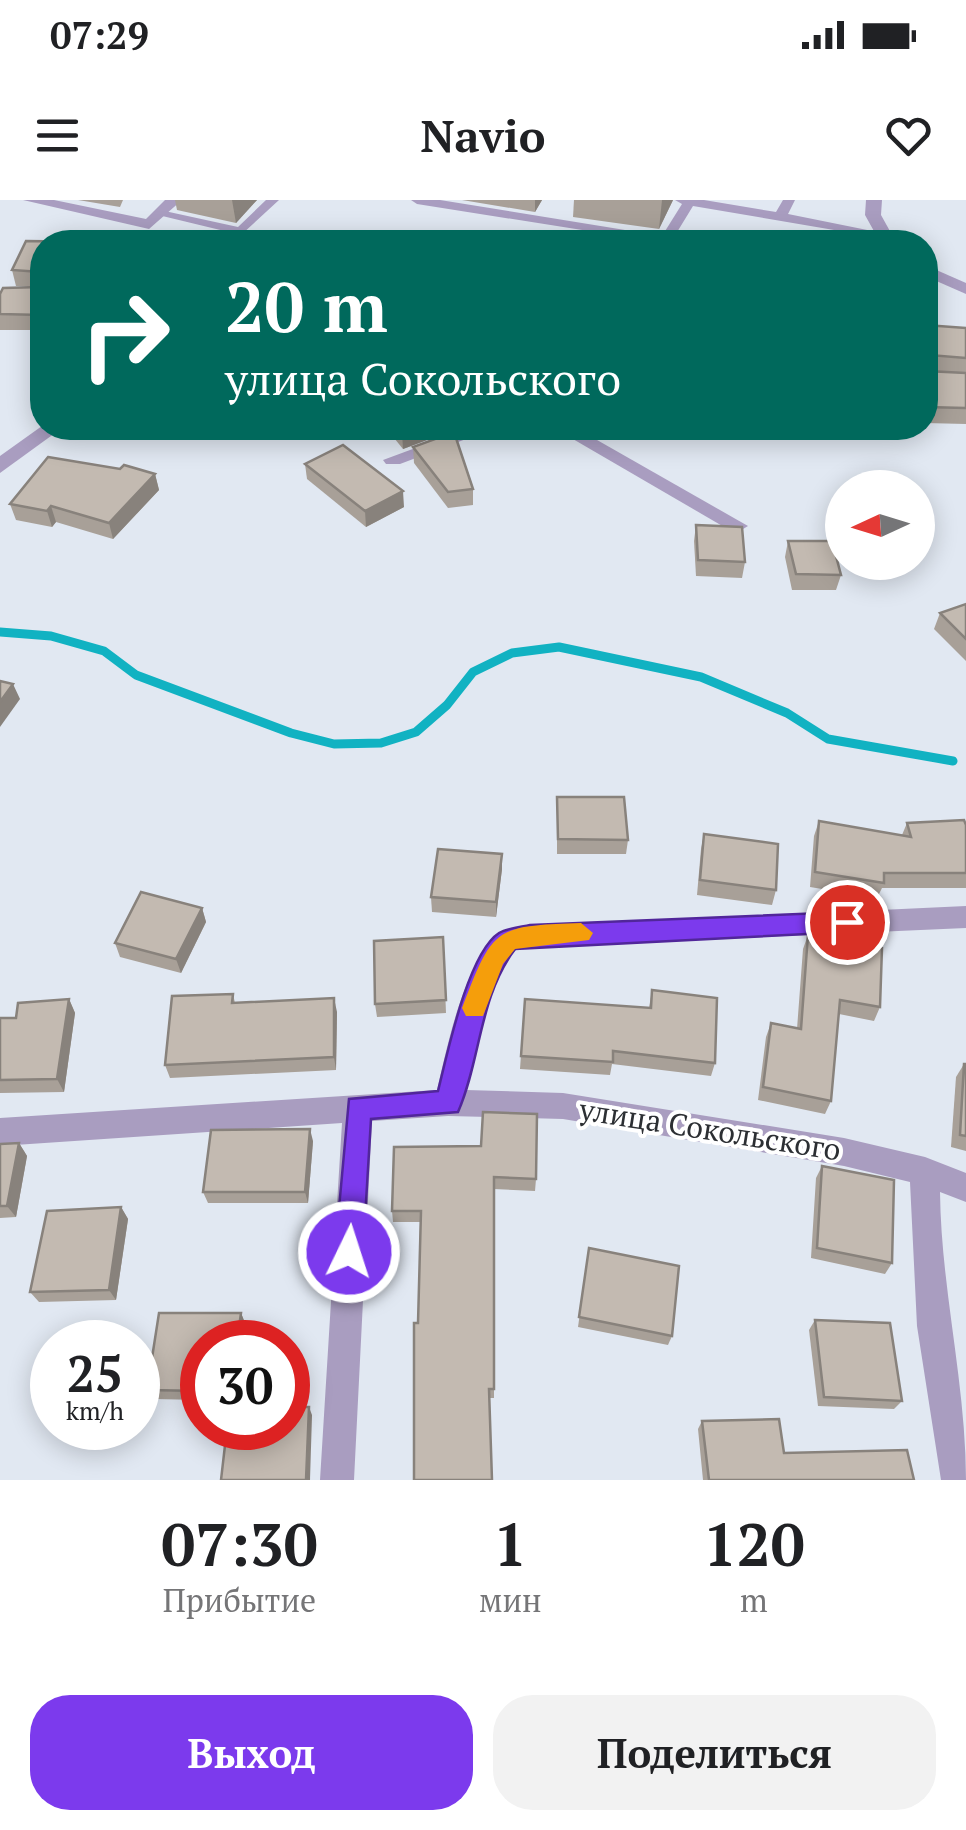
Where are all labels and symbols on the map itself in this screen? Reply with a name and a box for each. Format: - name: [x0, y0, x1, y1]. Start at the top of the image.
- north arrow: [825, 470, 935, 580]
- pin: [805, 880, 890, 965]
- street label: улица Сокольского: [576, 1088, 844, 1169]
- position arrow: [297, 1200, 401, 1304]
- speed limit sign: 30: [180, 1320, 310, 1450]

